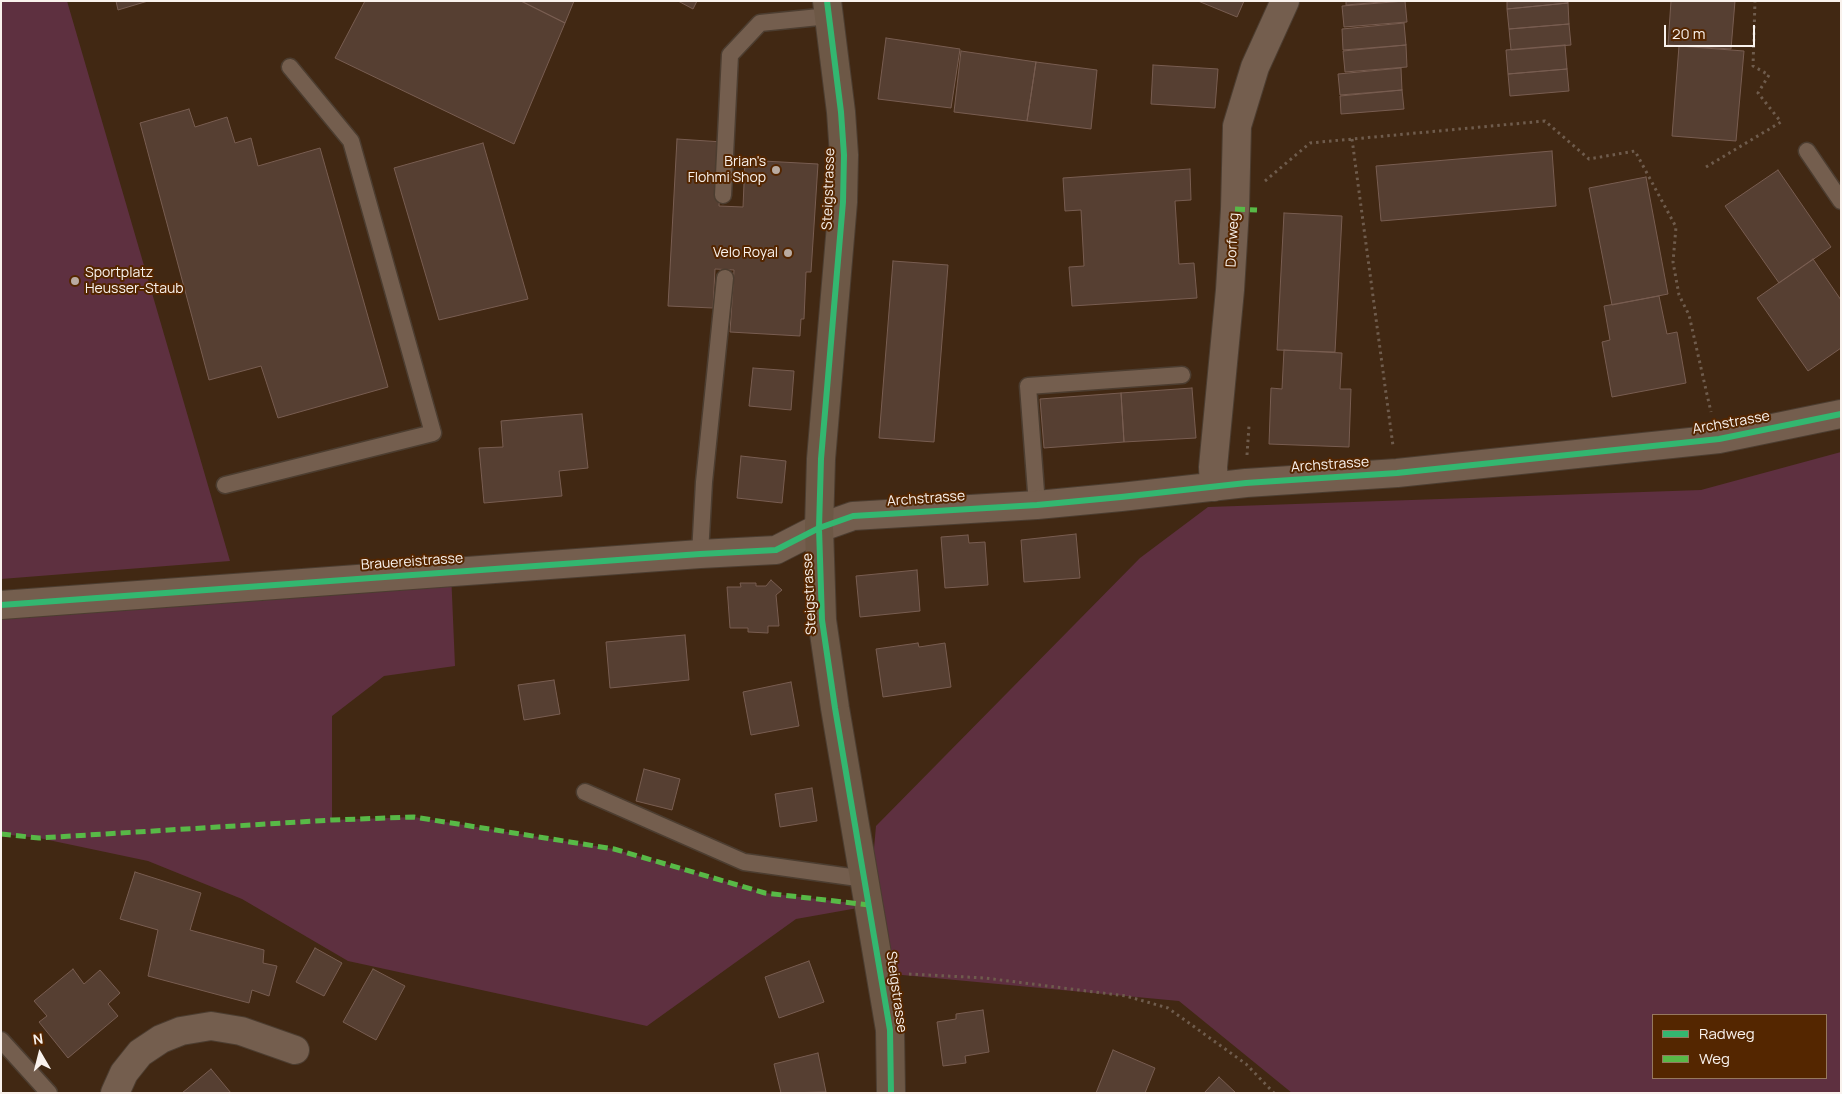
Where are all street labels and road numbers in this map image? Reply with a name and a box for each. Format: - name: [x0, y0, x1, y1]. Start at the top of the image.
- street label: Steigstrasse: [819, 148, 839, 230]
- street label: Dorfweg: [1223, 212, 1243, 268]
- street label: Archstrasse: [1691, 408, 1771, 438]
- street label: Archstrasse: [1290, 454, 1370, 476]
- street label: Archstrasse: [886, 488, 966, 510]
- street label: Brauereistrasse: [360, 550, 464, 574]
- street label: Steigstrasse: [799, 553, 821, 635]
- street label: Steigstrasse: [882, 950, 910, 1034]

